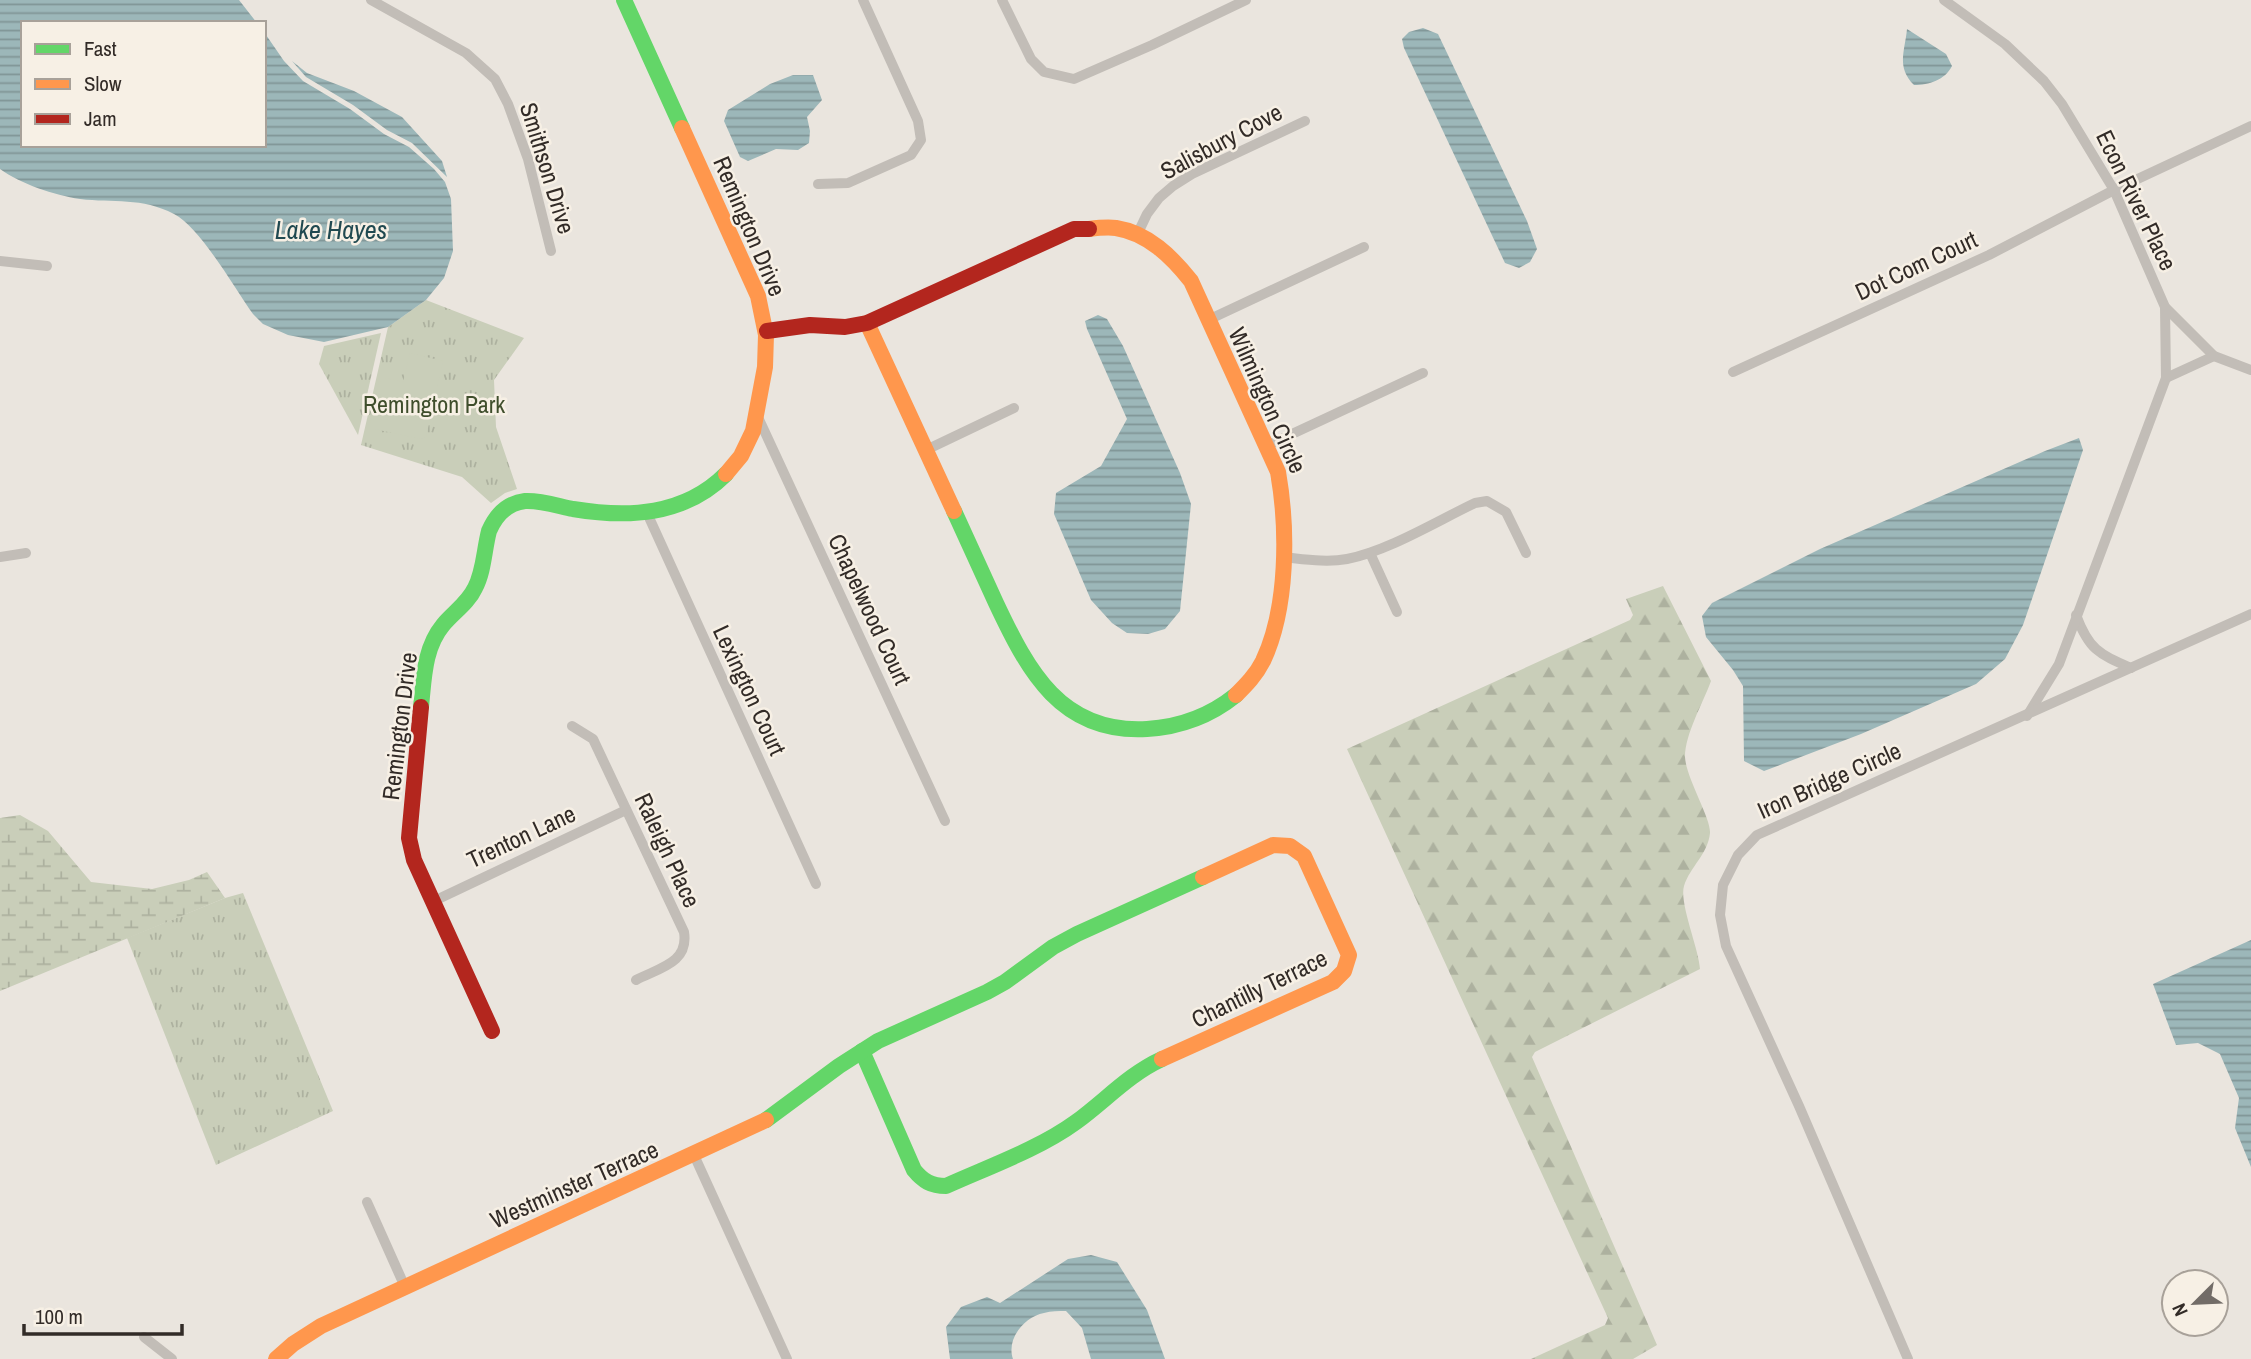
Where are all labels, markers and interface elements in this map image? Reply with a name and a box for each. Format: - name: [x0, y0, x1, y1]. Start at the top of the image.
- legend: [21, 21, 266, 147]
- text: Fast: [84, 34, 117, 63]
- text: Slow: [84, 69, 122, 98]
- street label: Salisbury Cove: [1155, 96, 1287, 186]
- street label: Smithson Drive: [513, 98, 583, 238]
- text: Jam: [84, 104, 117, 133]
- street label: Econ River Place: [2089, 125, 2185, 275]
- street label: Remington Drive: [706, 151, 794, 301]
- water label: Lake Hayes: [275, 212, 387, 247]
- street label: Dot Com Court: [1850, 223, 1983, 307]
- street label: Wilmington Circle: [1222, 322, 1314, 478]
- park label: Remington Park: [363, 388, 505, 420]
- street label: Chapelwood Court: [821, 528, 919, 690]
- street label: Lexington Court: [706, 620, 794, 761]
- street label: Remington Drive: [374, 650, 424, 802]
- street label: Iron Bridge Circle: [1752, 734, 1906, 826]
- street label: Raleigh Place: [628, 788, 708, 912]
- street label: Trenton Lane: [462, 797, 580, 875]
- street label: Chantilly Terrace: [1186, 941, 1332, 1035]
- street label: Westminster Terrace: [485, 1133, 663, 1235]
- north arrow: [2160, 1268, 2230, 1338]
- scale bar: [24, 1292, 182, 1336]
- text: N: [2165, 1299, 2194, 1320]
- text: 100 m: [35, 1302, 83, 1331]

